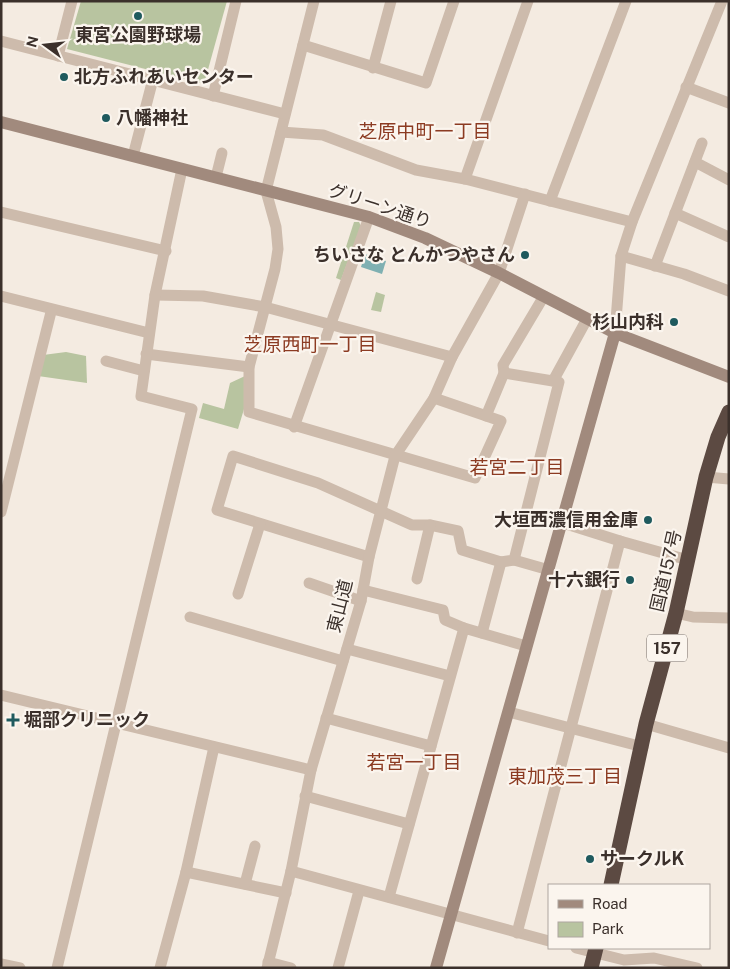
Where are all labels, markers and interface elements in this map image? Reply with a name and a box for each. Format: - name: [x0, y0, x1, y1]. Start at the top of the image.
- marker: 東宮公園野球場: [132, 10, 144, 22]
- north arrow: [20, 20, 70, 70]
- place label: 東宮公園野球場: [75, 24, 201, 45]
- text: N: [23, 34, 42, 49]
- place label: 北方ふれあいセンター: [74, 66, 254, 87]
- marker: 北方ふれあいセンター: [58, 71, 70, 83]
- place label: 八幡神社: [116, 107, 188, 128]
- marker: 八幡神社: [100, 112, 112, 124]
- district label: 芝原中町一丁目: [358, 120, 492, 142]
- street label: グリーン通り: [326, 179, 434, 232]
- place label: ちいさな とんかつやさん: [313, 244, 515, 265]
- marker: ちいさな とんかつやさん: [519, 249, 531, 261]
- place label: 杉山内科: [592, 311, 664, 332]
- marker: 杉山内科: [668, 316, 680, 328]
- district label: 芝原西町一丁目: [243, 333, 377, 355]
- district label: 若宮二丁目: [469, 456, 565, 478]
- place label: 大垣西濃信用金庫: [494, 509, 638, 530]
- marker: 大垣西濃信用金庫: [642, 514, 654, 526]
- street label: 国道157号: [646, 528, 685, 614]
- place label: 十六銀行: [548, 569, 620, 590]
- marker: 十六銀行: [624, 574, 636, 586]
- street label: 東山道: [323, 577, 356, 635]
- road number: 157: [647, 634, 687, 661]
- place label: 堀部クリニック: [24, 709, 150, 730]
- marker: 堀部クリニック: [6, 713, 20, 727]
- district label: 若宮一丁目: [366, 751, 462, 773]
- district label: 東加茂三丁目: [508, 765, 622, 787]
- place label: サークルK: [600, 848, 684, 869]
- marker: サークルK: [584, 853, 596, 865]
- legend: [548, 884, 710, 949]
- text: Road: [592, 895, 628, 912]
- text: Park: [592, 920, 624, 937]

